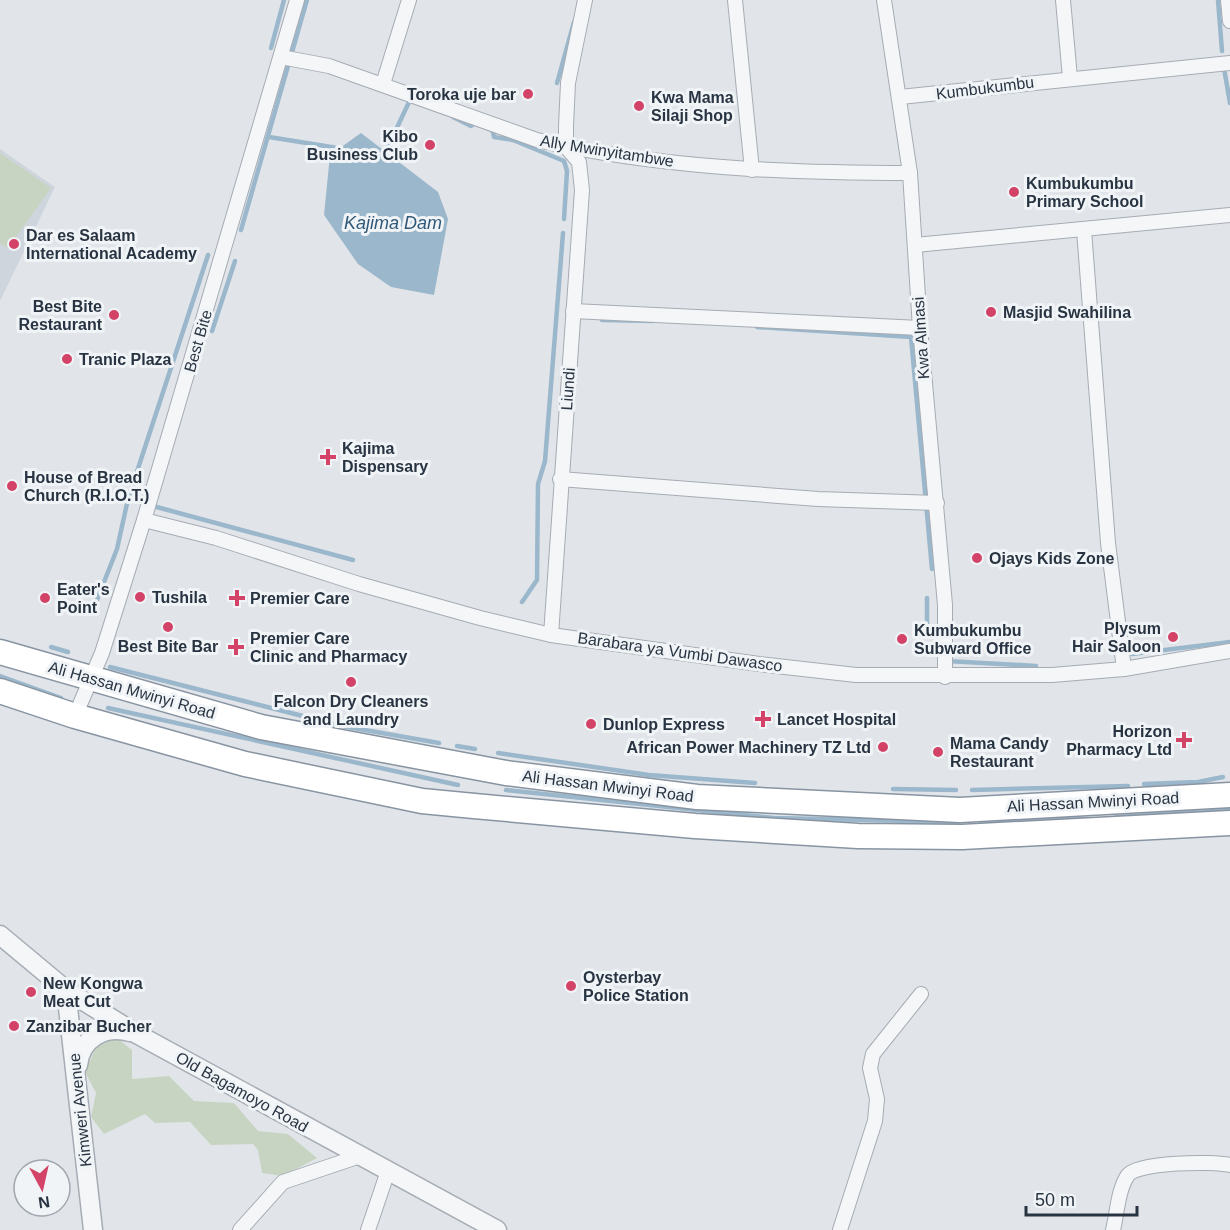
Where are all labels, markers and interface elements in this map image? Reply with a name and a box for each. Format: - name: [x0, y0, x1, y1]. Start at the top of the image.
- street label: Kumbukumbu: [935, 74, 1035, 102]
- place label: Toroka uje bar: [407, 86, 516, 103]
- marker: Toroka uje bar: [521, 87, 535, 101]
- place label: Kwa Mama Silaji Shop: [651, 89, 734, 124]
- marker: Kwa Mama Silaji Shop: [632, 99, 646, 113]
- place label: Kibo Business Club: [307, 128, 418, 163]
- street label: Ally Mwinyitambwe: [539, 132, 675, 170]
- marker: Kibo Business Club: [423, 138, 437, 152]
- place label: Kumbukumbu Primary School: [1026, 175, 1143, 210]
- marker: Kumbukumbu Primary School: [1007, 185, 1021, 199]
- water label: Kajima Dam: [344, 213, 442, 233]
- place label: Dar es Salaam International Academy: [26, 227, 197, 262]
- marker: Dar es Salaam International Academy: [7, 237, 21, 251]
- street label: Kwa Almasi: [910, 296, 932, 380]
- place label: Best Bite Restaurant: [18, 298, 103, 333]
- place label: Masjid Swahilina: [1003, 304, 1131, 321]
- marker: Masjid Swahilina: [984, 305, 998, 319]
- marker: Best Bite Restaurant: [107, 308, 121, 322]
- street label: Best Bite: [181, 308, 215, 374]
- place label: Tranic Plaza: [79, 351, 172, 368]
- marker: Tranic Plaza: [60, 352, 74, 366]
- street label: Liundi: [558, 367, 578, 411]
- place label: Kajima Dispensary: [342, 440, 428, 475]
- marker: Kajima Dispensary: [319, 448, 337, 466]
- place label: House of Bread Church (R.I.O.T.): [24, 469, 149, 504]
- marker: House of Bread Church (R.I.O.T.): [5, 479, 19, 493]
- place label: Ojays Kids Zone: [989, 550, 1114, 567]
- marker: Ojays Kids Zone: [970, 551, 984, 565]
- place label: Eater's Point: [57, 581, 110, 616]
- place label: Tushila: [152, 589, 207, 606]
- marker: Premier Care: [228, 589, 246, 607]
- marker: Tushila: [133, 590, 147, 604]
- place label: Premier Care: [250, 590, 350, 607]
- marker: Eater's Point: [38, 591, 52, 605]
- marker: Best Bite Bar: [161, 620, 175, 634]
- place label: Plysum Hair Saloon: [1072, 620, 1161, 655]
- place label: Kumbukumbu Subward Office: [914, 622, 1031, 657]
- street label: Barabara ya Vumbi Dawasco: [577, 629, 784, 675]
- place label: Premier Care Clinic and Pharmacy: [250, 630, 407, 665]
- marker: Plysum Hair Saloon: [1166, 630, 1180, 644]
- marker: Kumbukumbu Subward Office: [895, 632, 909, 646]
- place label: Best Bite Bar: [118, 638, 218, 655]
- marker: Premier Care Clinic and Pharmacy: [227, 638, 245, 656]
- street label: Ali Hassan Mwinyi Road: [47, 658, 217, 722]
- marker: Falcon Dry Cleaners and Laundry: [344, 675, 358, 689]
- place label: Falcon Dry Cleaners and Laundry: [274, 693, 428, 728]
- marker: Lancet Hospital: [754, 710, 772, 728]
- place label: Lancet Hospital: [777, 711, 896, 728]
- place label: Dunlop Express: [603, 716, 725, 733]
- marker: Dunlop Express: [584, 717, 598, 731]
- place label: Horizon Pharmacy Ltd: [1066, 723, 1172, 758]
- marker: Horizon Pharmacy Ltd: [1177, 733, 1191, 747]
- place label: Mama Candy Restaurant: [950, 735, 1049, 770]
- place label: African Power Machinery TZ Ltd: [627, 739, 871, 756]
- marker: African Power Machinery TZ Ltd: [876, 740, 890, 754]
- marker: Mama Candy Restaurant: [931, 745, 945, 759]
- street label: Ali Hassan Mwinyi Road: [521, 767, 695, 805]
- street label: Ali Hassan Mwinyi Road: [1006, 789, 1180, 815]
- place label: Oysterbay Police Station: [583, 969, 689, 1004]
- place label: New Kongwa Meat Cut: [43, 975, 143, 1010]
- marker: Oysterbay Police Station: [564, 979, 578, 993]
- marker: New Kongwa Meat Cut: [24, 985, 38, 999]
- place label: Zanzibar Bucher: [26, 1018, 151, 1035]
- marker: Zanzibar Bucher: [7, 1019, 21, 1033]
- street label: Old Bagamoyo Road: [173, 1049, 311, 1135]
- street label: Kimweri Avenue: [66, 1052, 94, 1168]
- north arrow: [12, 1158, 72, 1218]
- scale bar: [1026, 1179, 1137, 1217]
- text: 50 m: [1035, 1190, 1075, 1210]
- text: N: [37, 1193, 51, 1212]

